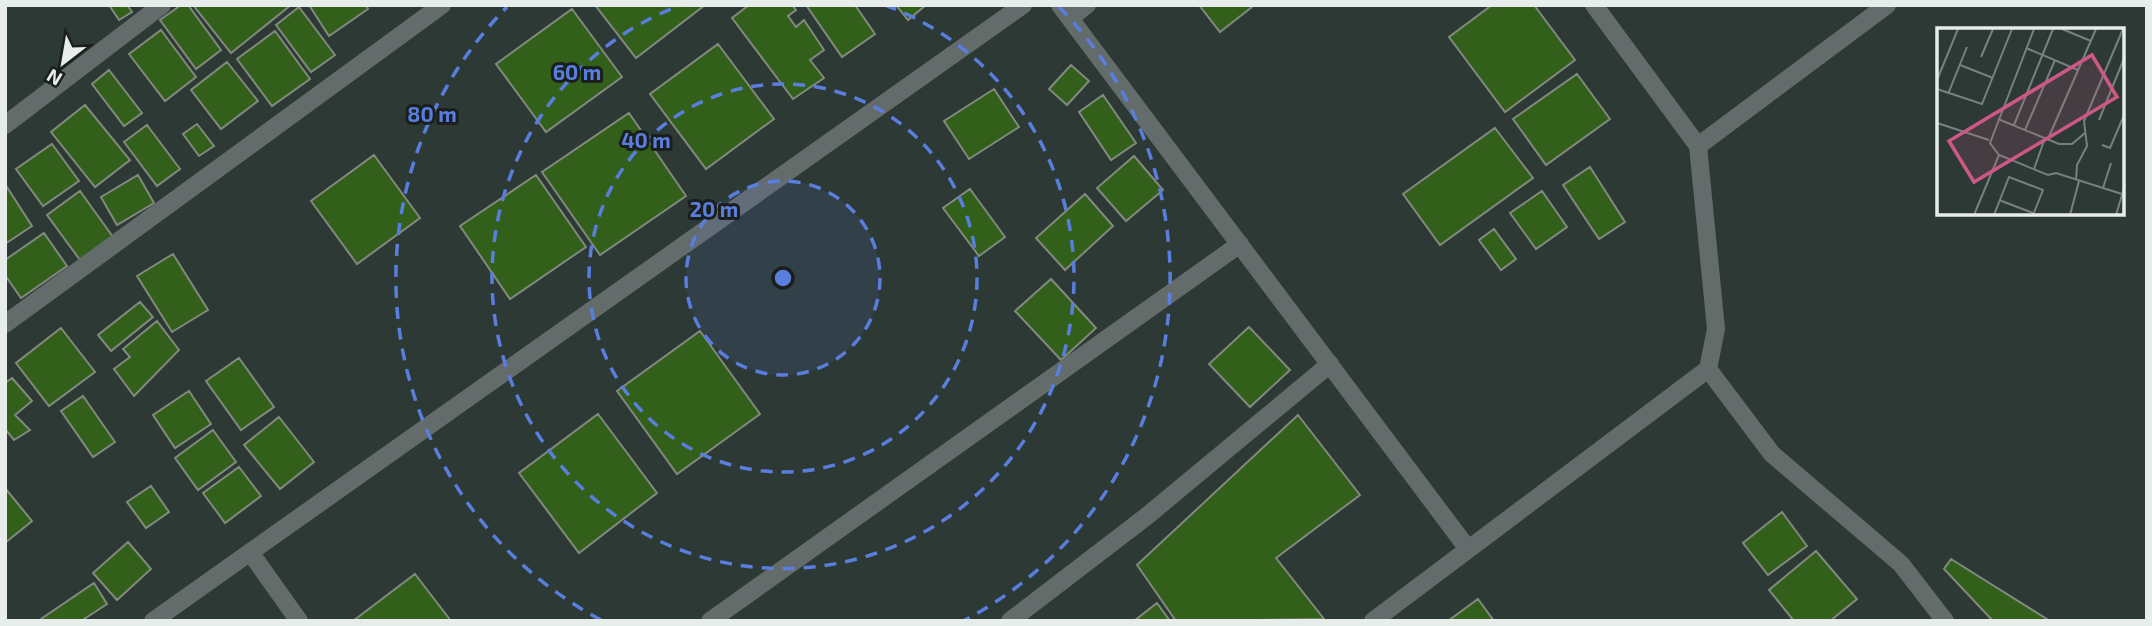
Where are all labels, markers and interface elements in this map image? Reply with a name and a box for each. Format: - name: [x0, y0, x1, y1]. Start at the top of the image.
- north arrow: [28, 28, 98, 98]
- inset map: [1937, 28, 2124, 215]
- text: 60 m: [553, 59, 601, 84]
- text: N: [42, 65, 66, 91]
- text: 80 m: [407, 101, 457, 126]
- text: 40 m: [621, 127, 671, 152]
- text: 20 m: [690, 196, 738, 221]
- centre of rings: [771, 266, 795, 290]

